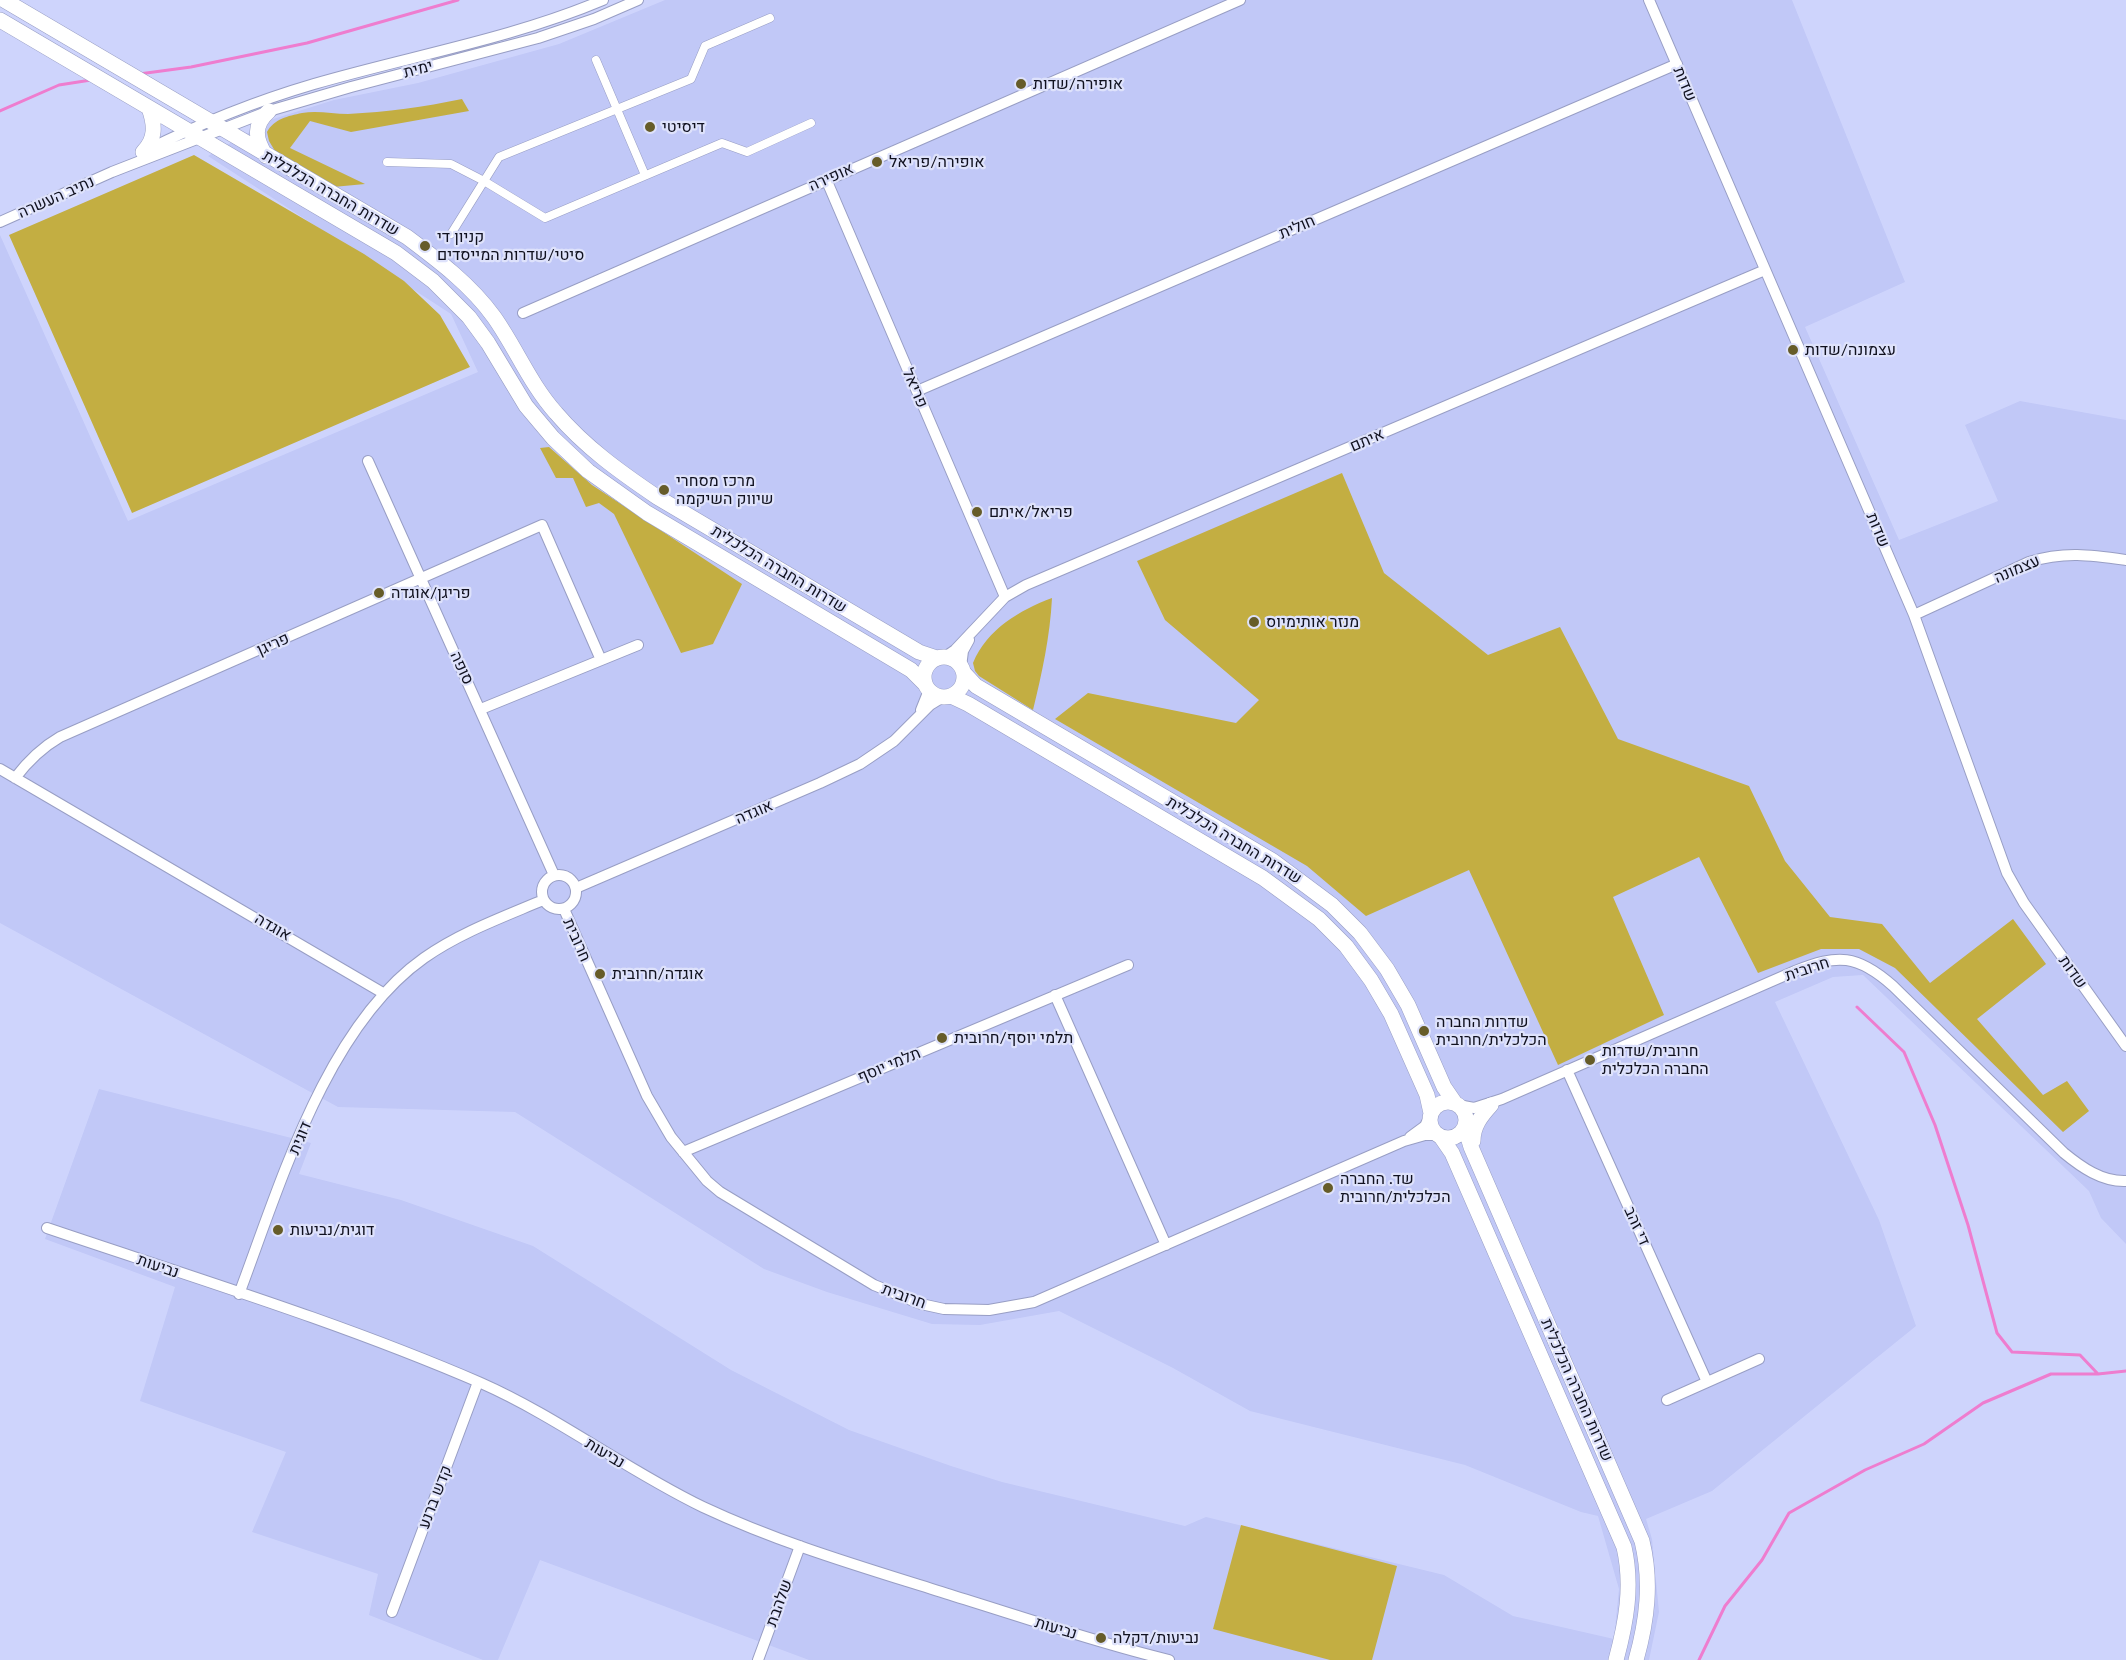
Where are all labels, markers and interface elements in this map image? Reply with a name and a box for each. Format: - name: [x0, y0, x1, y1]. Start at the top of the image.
- street label: ימית: [401, 56, 435, 82]
- street label: שדות: [1669, 64, 1701, 104]
- place label: אופירה/שדות: [1033, 74, 1123, 94]
- marker: אופירה/שדות: [1014, 77, 1028, 91]
- place label: דיסיטי: [662, 117, 705, 137]
- marker: דיסיטי: [643, 120, 657, 134]
- street label: שדרות החברה הכלכלית: [259, 146, 403, 240]
- place label: אופירה/פריאל: [889, 152, 985, 172]
- marker: אופירה/פריאל: [870, 155, 884, 169]
- street label: אופירה: [806, 159, 856, 195]
- street label: נתיב העשרה: [15, 172, 97, 222]
- street label: חולית: [1276, 211, 1318, 243]
- place label: קניון די סיטי/שדרות המייסדים: [437, 227, 584, 265]
- marker: קניון די סיטי/שדרות המייסדים: [418, 239, 432, 253]
- place label: עצמונה/שדות: [1805, 340, 1896, 360]
- marker: עצמונה/שדות: [1786, 343, 1800, 357]
- street label: פריאל: [898, 365, 932, 411]
- street label: איתם: [1347, 424, 1387, 456]
- place label: מרכז מסחרי שיווק השיקמה: [676, 471, 773, 509]
- marker: מרכז מסחרי שיווק השיקמה: [657, 483, 671, 497]
- place label: פריאל/איתם: [989, 502, 1073, 522]
- marker: פריאל/איתם: [970, 505, 984, 519]
- street label: שדות: [1862, 510, 1894, 550]
- street label: שדרות החברה הכלכלית: [708, 521, 850, 617]
- street label: עצמונה: [1991, 551, 2043, 587]
- place label: פריגן/אוגדה: [391, 583, 471, 603]
- marker: פריגן/אוגדה: [372, 586, 386, 600]
- place label: מנזר אותימיוס: [1266, 612, 1359, 632]
- marker: מנזר אותימיוס: [1247, 615, 1261, 629]
- street label: פריגן: [254, 628, 292, 660]
- street label: סופה: [446, 648, 478, 688]
- street label: שדרות החברה הכלכלית: [1163, 792, 1305, 888]
- street label: אוגדה: [732, 796, 776, 828]
- street label: אוגדה: [251, 909, 295, 945]
- street label: חרובית: [559, 915, 595, 965]
- street label: שדות: [2055, 952, 2091, 992]
- street label: חרובית: [1782, 953, 1832, 985]
- place label: אוגדה/חרובית: [612, 964, 704, 984]
- marker: אוגדה/חרובית: [593, 967, 607, 981]
- place label: שדרות החברה הכלכלית/חרובית: [1436, 1012, 1547, 1050]
- marker: שדרות החברה הכלכלית/חרובית: [1417, 1024, 1431, 1038]
- place label: תלמי יוסף/חרובית: [954, 1028, 1073, 1048]
- marker: תלמי יוסף/חרובית: [935, 1031, 949, 1045]
- place label: חרובית/שדרות החברה הכלכלית: [1602, 1041, 1709, 1079]
- street label: תלמי יוסף: [855, 1043, 923, 1087]
- marker: חרובית/שדרות החברה הכלכלית: [1583, 1053, 1597, 1067]
- street label: דוגית: [285, 1119, 315, 1157]
- place label: שד. החברה הכלכלית/חרובית: [1340, 1169, 1451, 1207]
- marker: שד. החברה הכלכלית/חרובית: [1321, 1181, 1335, 1195]
- street label: די זהב: [1620, 1203, 1654, 1249]
- place label: דוגית/נביעות: [290, 1220, 374, 1240]
- marker: דוגית/נביעות: [271, 1223, 285, 1237]
- street label: נביעות: [135, 1250, 181, 1282]
- street label: חרובית: [879, 1279, 929, 1313]
- street label: שדרות החברה הכלכלית: [1537, 1316, 1617, 1464]
- street label: נביעות: [582, 1434, 628, 1472]
- street label: קדש ברנע: [414, 1463, 456, 1531]
- street label: שלהבת: [762, 1577, 796, 1629]
- street label: נביעות: [1033, 1613, 1079, 1643]
- place label: נביעות/דקלה: [1113, 1628, 1199, 1648]
- marker: נביעות/דקלה: [1094, 1631, 1108, 1645]

